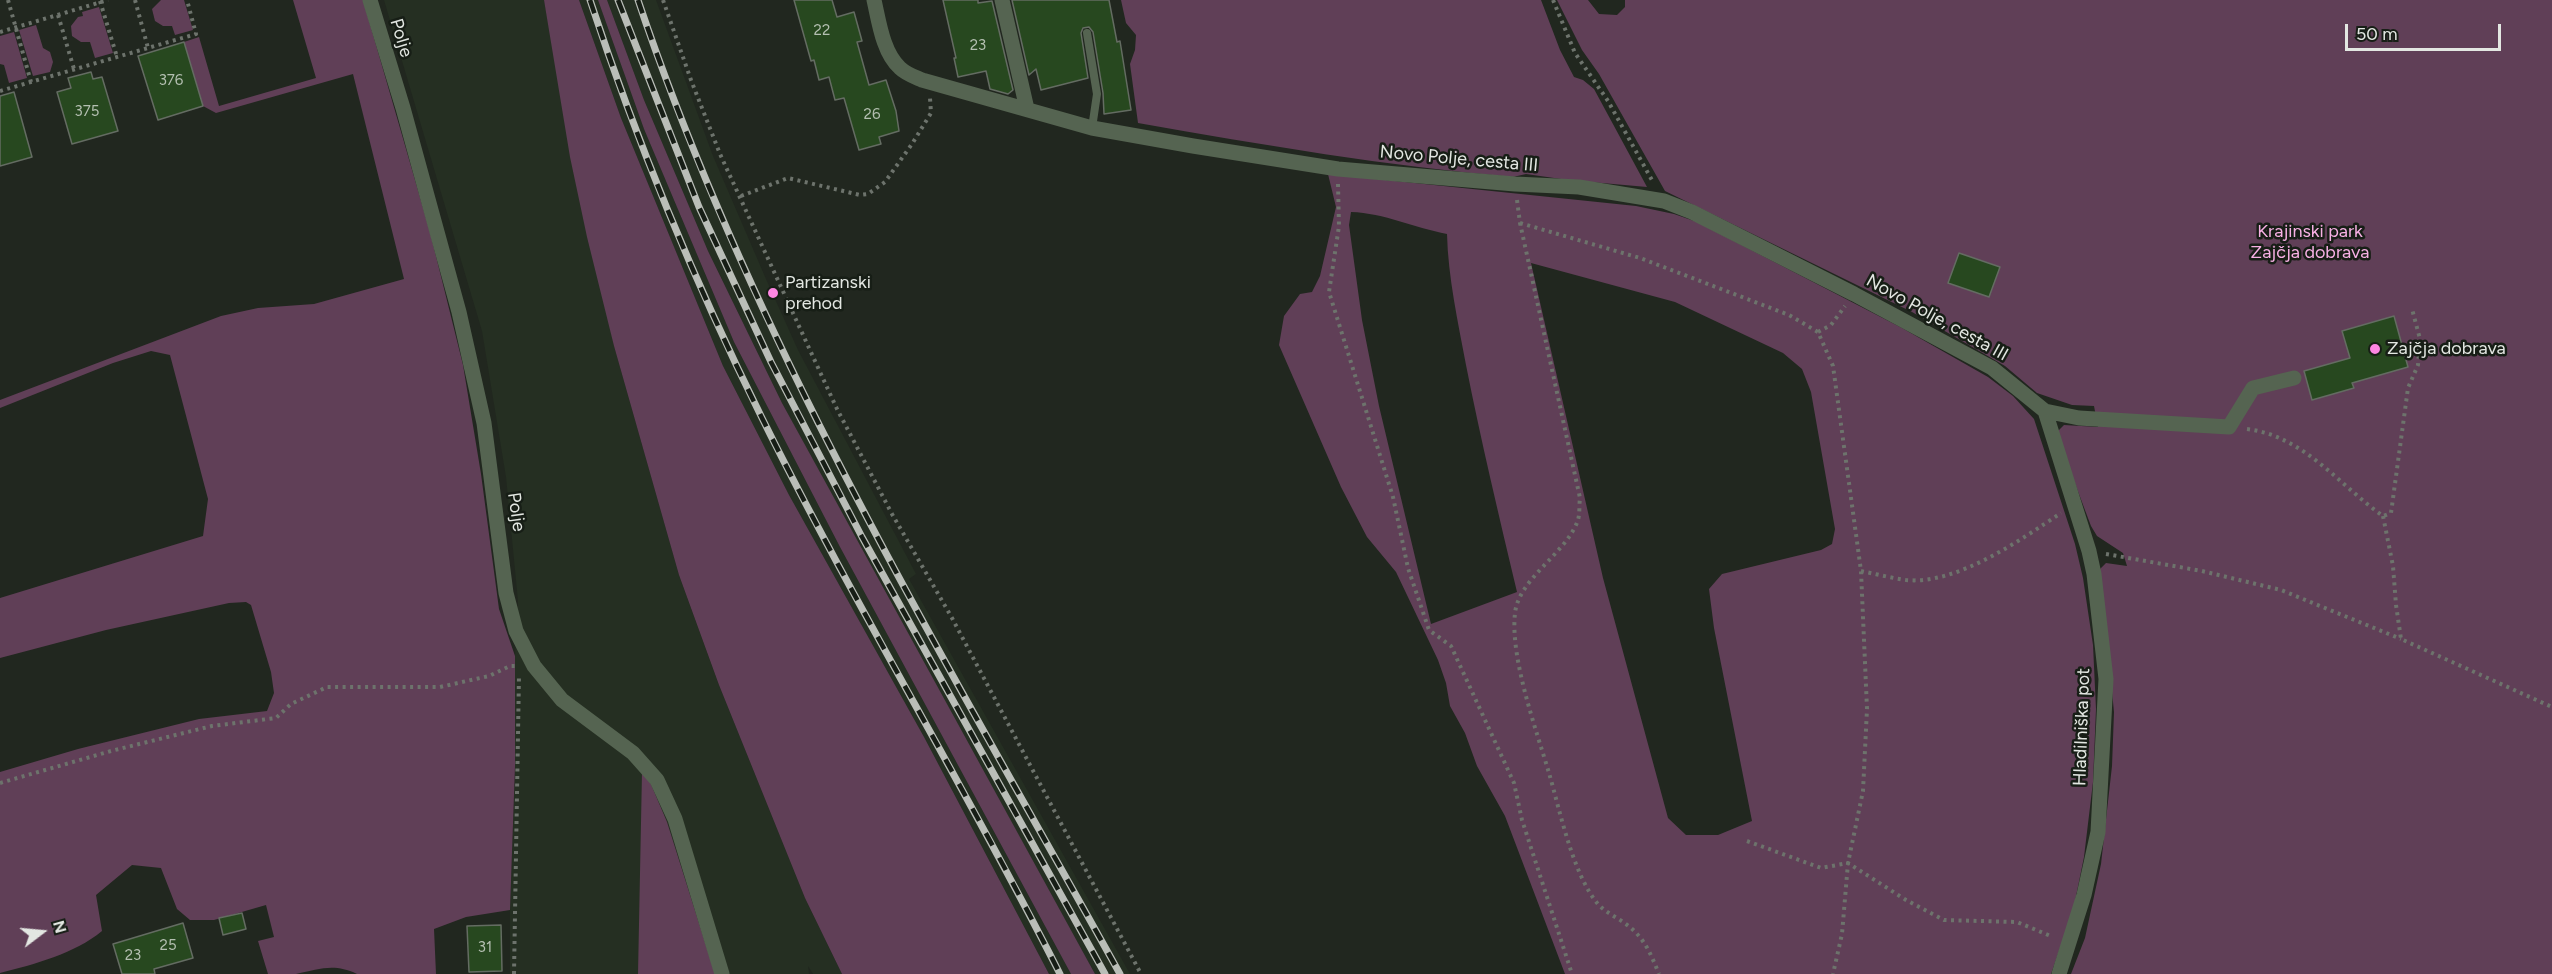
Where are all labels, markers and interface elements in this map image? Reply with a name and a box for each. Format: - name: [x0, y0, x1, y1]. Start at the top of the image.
- scale bar: [2348, 12, 2504, 50]
- street label: Polje: [385, 16, 417, 60]
- house number: 22: [814, 22, 830, 40]
- text: 50 m: [2356, 23, 2398, 45]
- house number: 23: [970, 37, 986, 55]
- house number: 376: [159, 72, 183, 90]
- house number: 375: [75, 103, 99, 121]
- house number: 26: [864, 106, 880, 124]
- street label: Novo Polje, cesta III: [1379, 141, 1539, 177]
- park label: Krajinski park Zajčja dobrava: [2251, 221, 2369, 264]
- street label: Novo Polje, cesta III: [1862, 270, 2012, 366]
- place label: Partizanski prehod: [785, 272, 871, 314]
- marker: Partizanski prehod: [766, 286, 780, 300]
- place label: Zajčja dobrava: [2387, 338, 2506, 360]
- marker: Zajčja dobrava: [2368, 342, 2382, 356]
- street label: Polje: [503, 491, 529, 533]
- street label: Hladilniška pot: [2069, 668, 2095, 786]
- north arrow: [12, 902, 72, 962]
- text: N: [49, 918, 71, 935]
- house number: 25: [159, 937, 177, 955]
- house number: 31: [478, 939, 492, 957]
- house number: 23: [125, 947, 141, 965]

